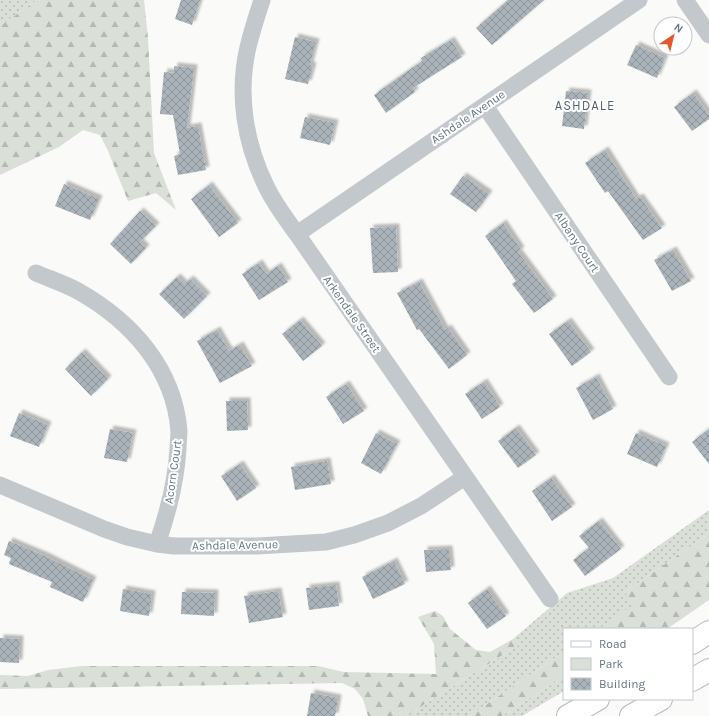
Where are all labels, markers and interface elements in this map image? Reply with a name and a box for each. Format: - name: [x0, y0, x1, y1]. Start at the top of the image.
- north arrow: [653, 16, 693, 56]
- text: N: [671, 21, 685, 36]
- street label: Ashdale Avenue: [428, 87, 508, 147]
- district label: ASHDALE: [555, 98, 615, 113]
- street label: Albany Court: [552, 209, 603, 275]
- street label: Arkendale Street: [320, 273, 384, 355]
- street label: Acorn Court: [162, 439, 184, 505]
- street label: Ashdale Avenue: [192, 537, 278, 553]
- legend: [563, 628, 693, 700]
- text: Road: [599, 637, 627, 651]
- text: Park: [599, 657, 624, 671]
- text: Building: [599, 677, 646, 691]

